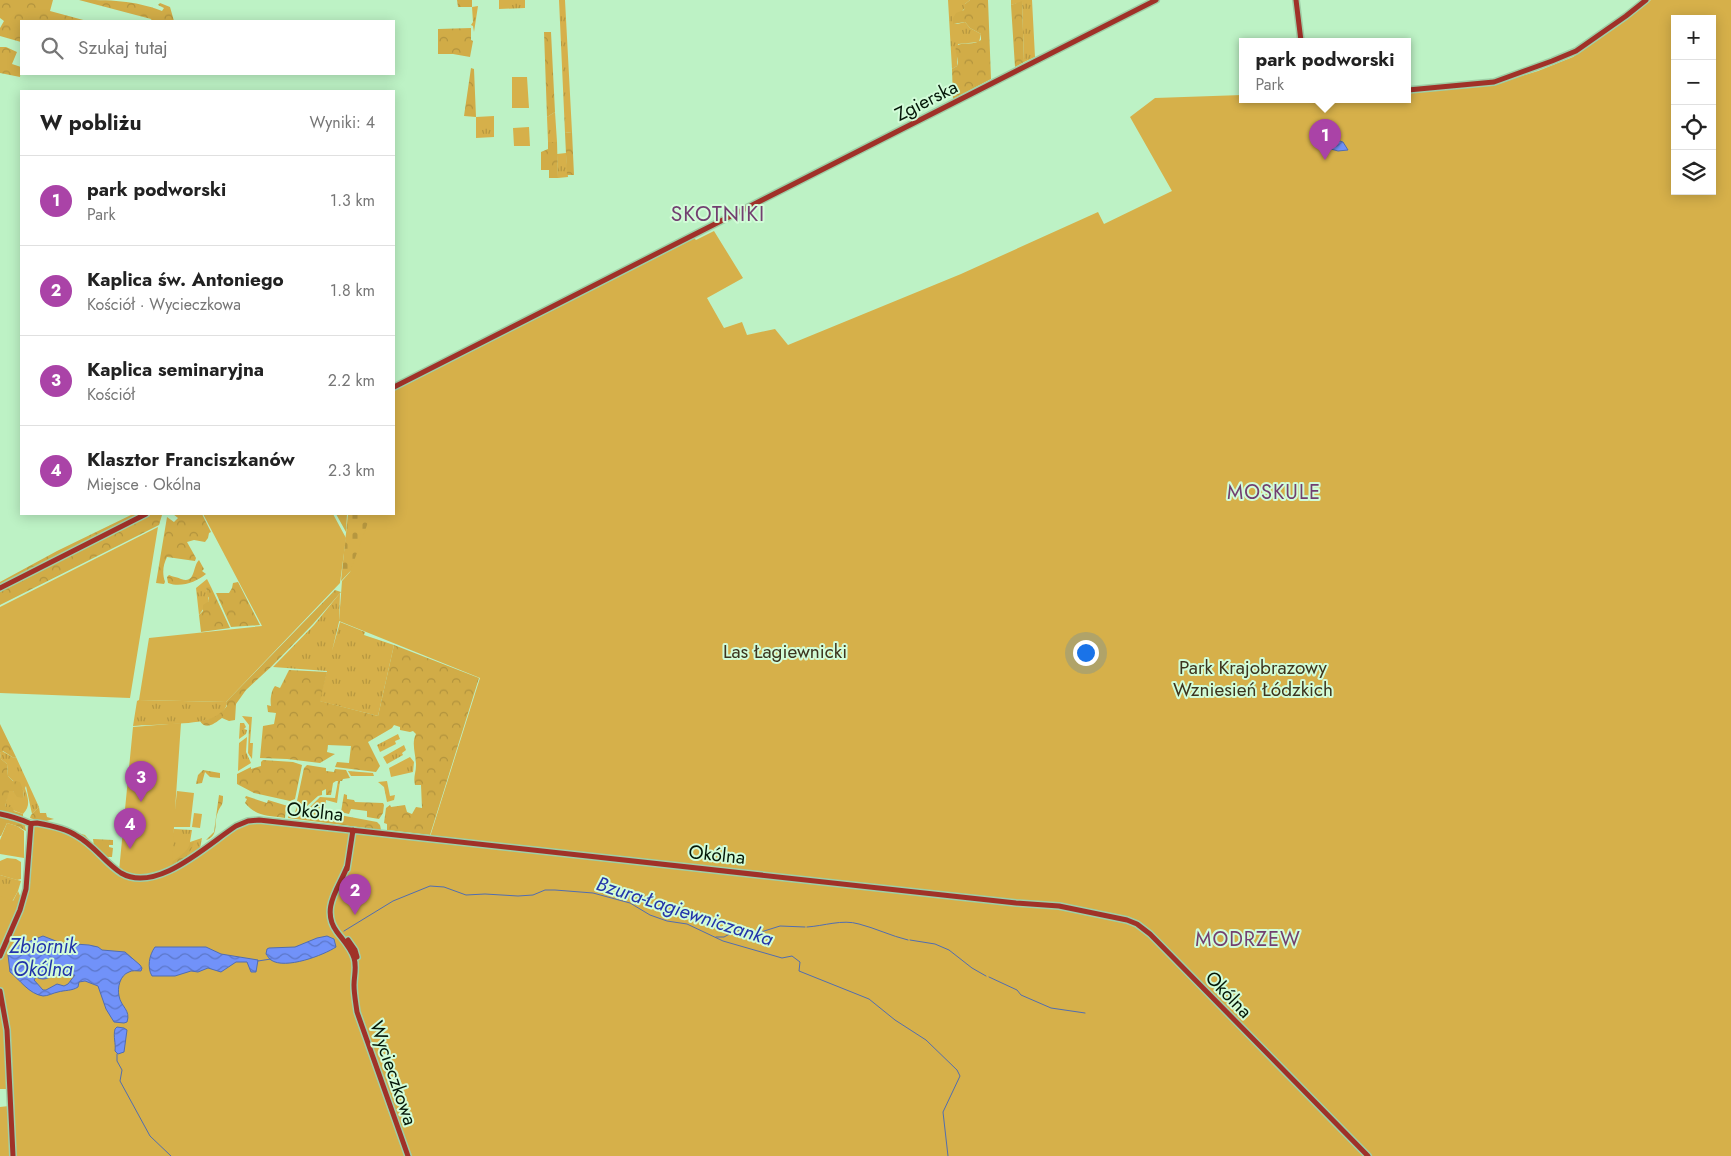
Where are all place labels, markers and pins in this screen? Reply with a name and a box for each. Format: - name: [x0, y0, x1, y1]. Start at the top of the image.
- pin: 1: [1309, 119, 1341, 160]
- pin: 3: [125, 761, 157, 802]
- pin: 4: [114, 808, 146, 849]
- pin: 2: [339, 874, 371, 915]

